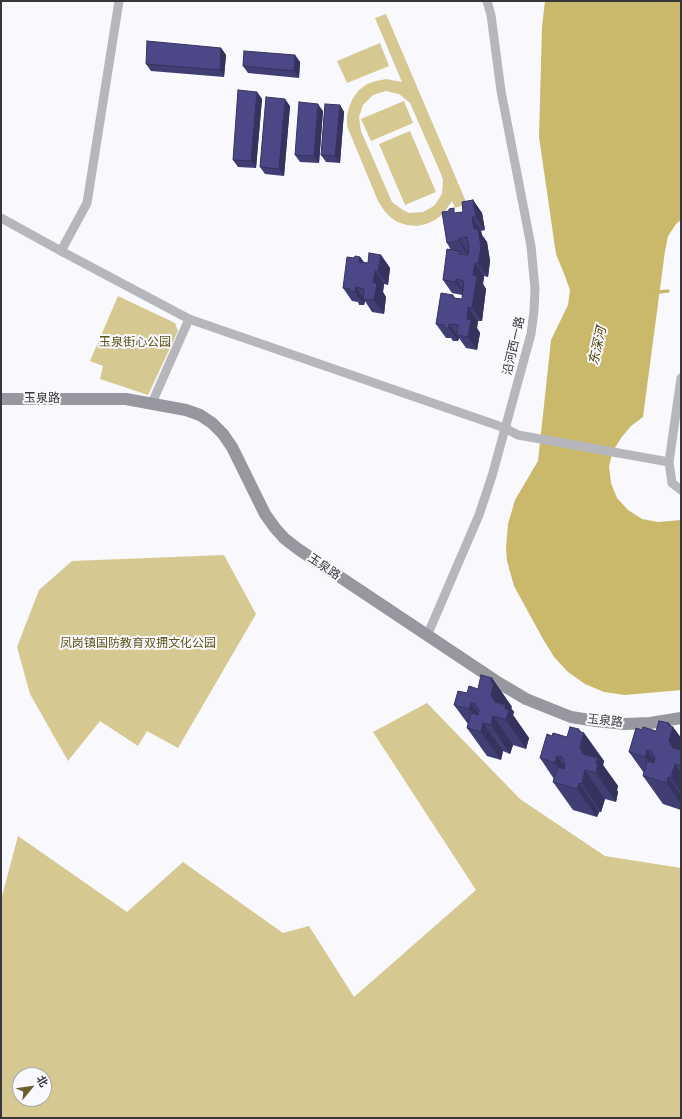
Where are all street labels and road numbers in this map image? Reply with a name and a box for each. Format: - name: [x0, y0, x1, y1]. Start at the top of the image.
- street label: 沿河西一路: [500, 315, 528, 377]
- street label: 玉泉路: [24, 392, 60, 406]
- street label: 玉泉路: [305, 551, 343, 583]
- street label: 玉泉路: [586, 712, 624, 730]

